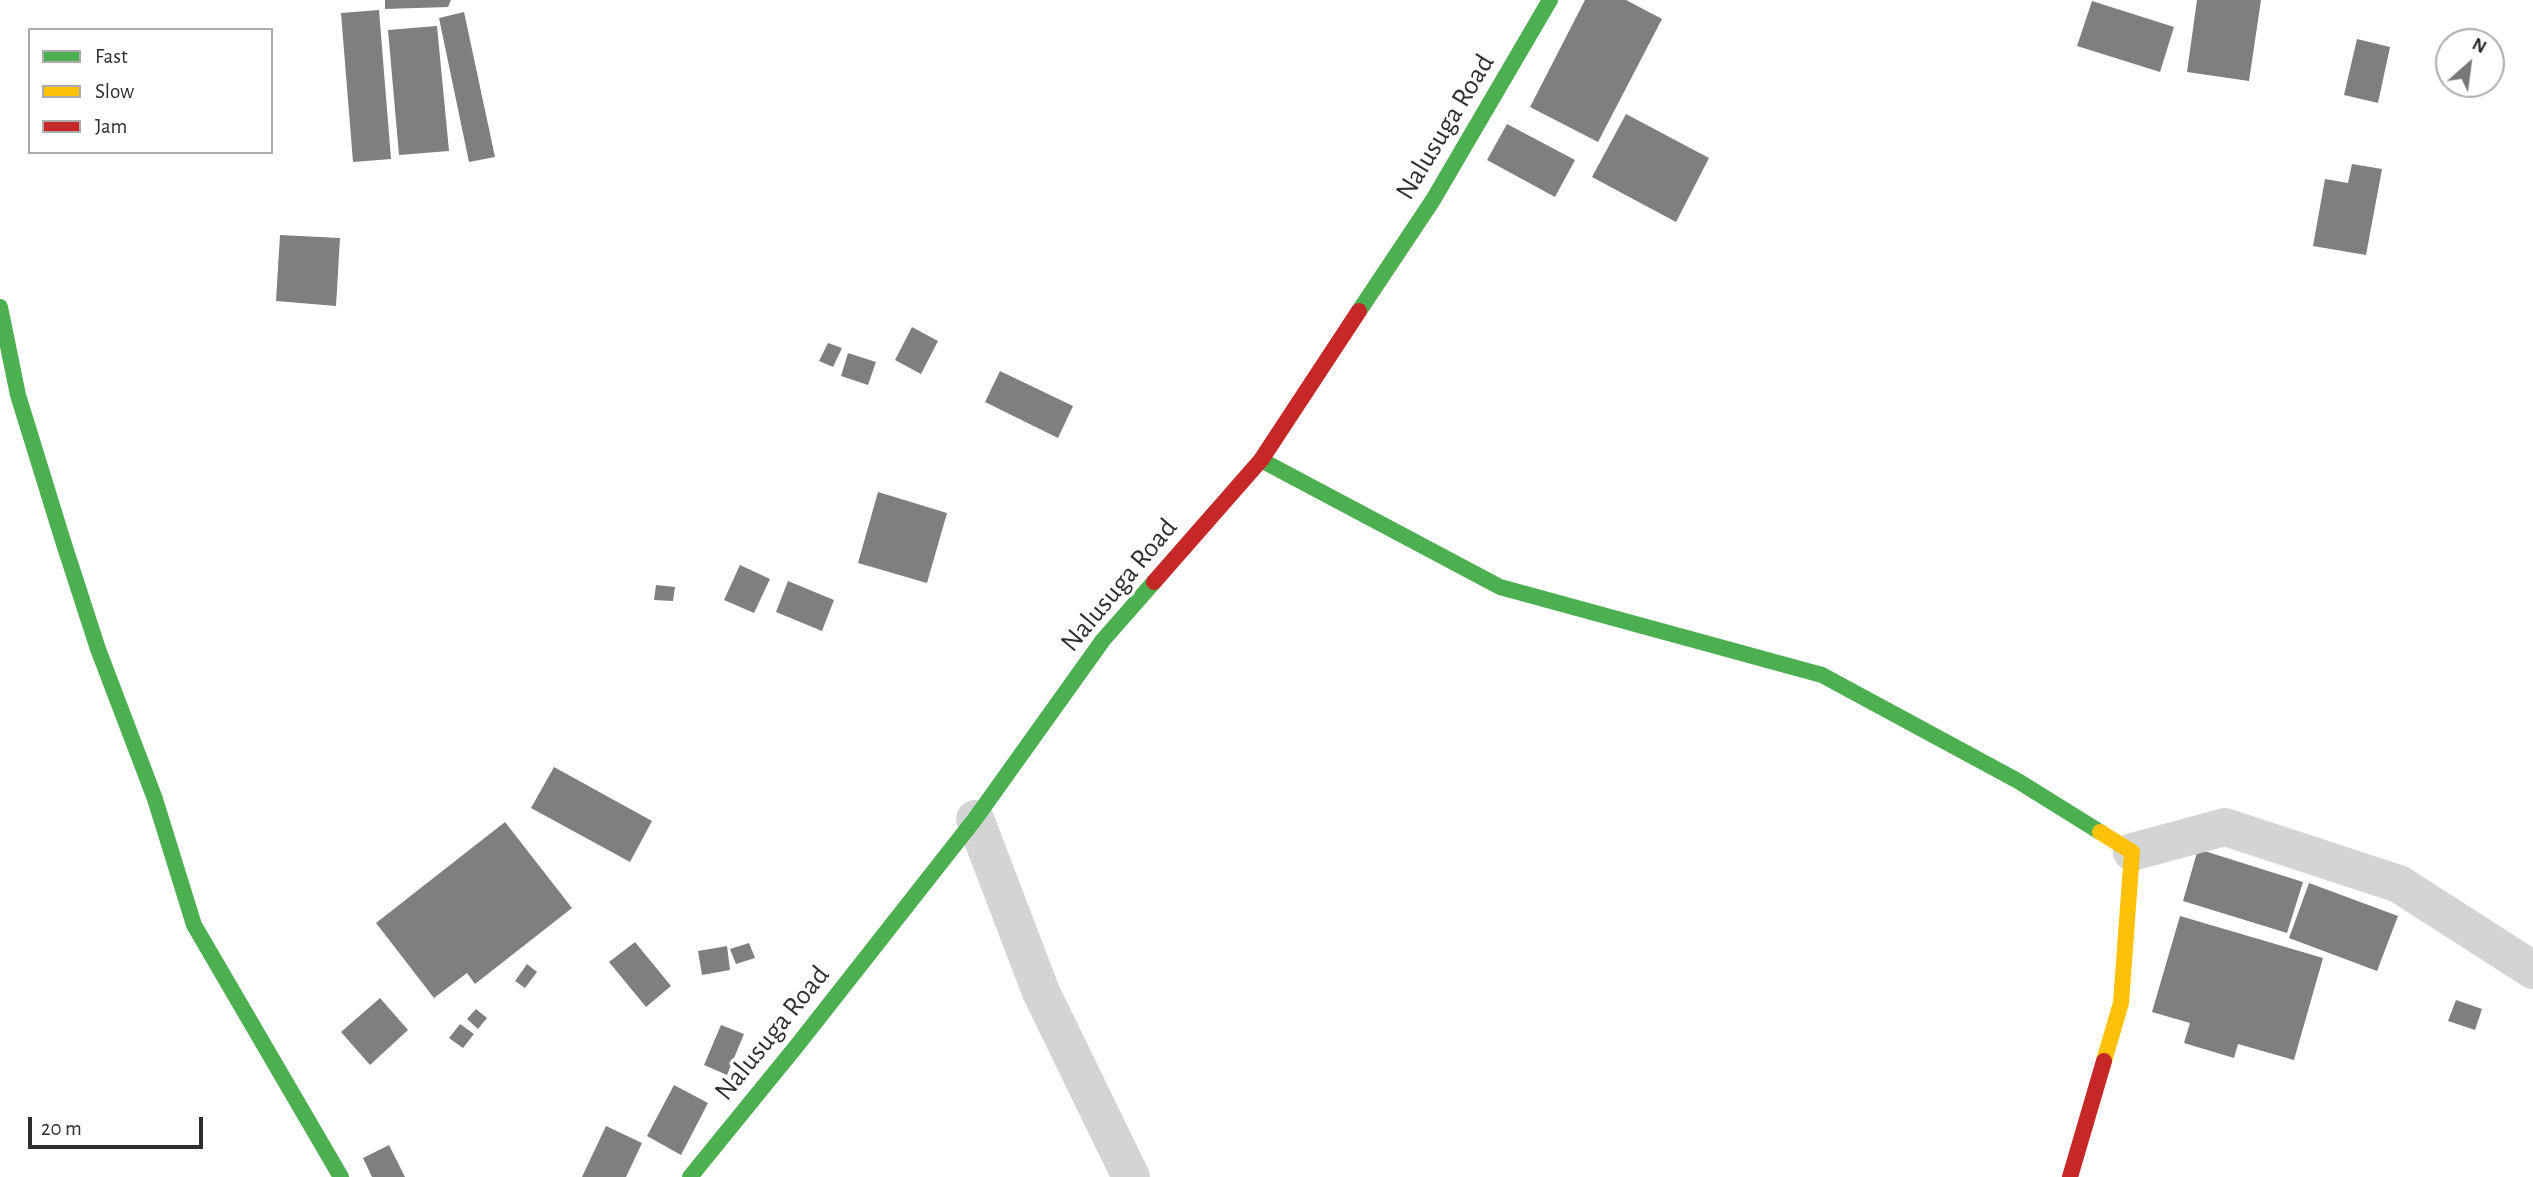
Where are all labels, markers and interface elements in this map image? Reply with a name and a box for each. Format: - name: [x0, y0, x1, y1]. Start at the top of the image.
- legend: [28, 28, 273, 154]
- north arrow: [2435, 28, 2505, 98]
- text: N: [2469, 34, 2489, 57]
- text: Fast: [95, 46, 128, 67]
- street label: Nalusuga Road: [1388, 48, 1502, 206]
- text: Slow: [95, 81, 134, 102]
- text: Jam: [95, 116, 127, 137]
- street label: Nalusuga Road: [1053, 511, 1185, 659]
- street label: Nalusuga Road: [707, 959, 837, 1107]
- scale bar: [32, 1104, 206, 1148]
- text: 20 m: [41, 1118, 82, 1139]

